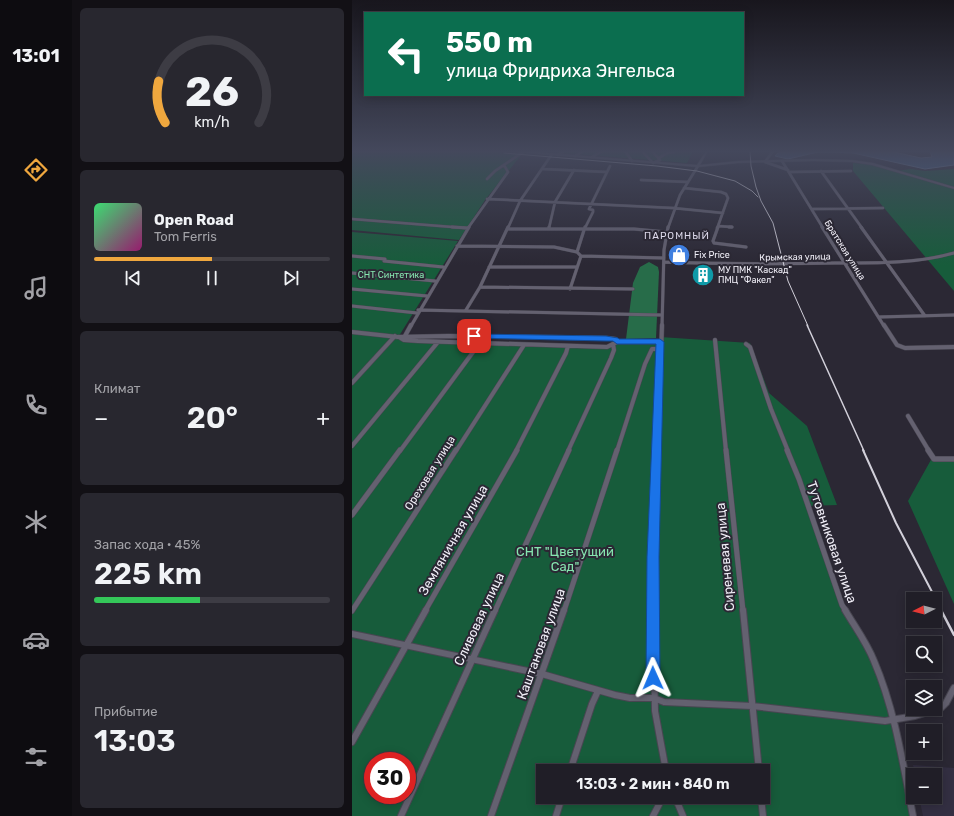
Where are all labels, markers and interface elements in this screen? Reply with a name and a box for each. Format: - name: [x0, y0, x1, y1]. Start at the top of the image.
- text: 550 m: [446, 26, 533, 59]
- icon: left: [380, 28, 432, 80]
- text: 13:01: [12, 45, 60, 67]
- text: улица Фридриха Энгельса: [446, 60, 675, 82]
- text: 26: [185, 67, 239, 116]
- text: km/h: [194, 113, 230, 130]
- icon: directions: [22, 156, 50, 184]
- text: Open Road: [154, 211, 234, 229]
- street label: Братская улица: [823, 218, 867, 282]
- text: Tom Ferris: [154, 229, 217, 244]
- district label: ПАРОМНЫЙ: [644, 230, 710, 242]
- shop icon: Fix Price: [666, 242, 692, 268]
- place label: Fix Price: [694, 250, 730, 260]
- street label: Крымская улица: [759, 251, 831, 263]
- building icon: МУ ПМК "Каскад" ПМЦ "Факел": [690, 262, 716, 288]
- place label: МУ ПМК "Каскад" ПМЦ "Факел": [718, 265, 792, 285]
- icon: previous: [122, 267, 144, 289]
- icon: pause: [201, 267, 223, 289]
- icon: next: [280, 267, 302, 289]
- park label: СНТ Синтетика: [358, 270, 424, 280]
- icon: music: [22, 274, 50, 302]
- pin: [457, 319, 491, 353]
- icon: arrive: [463, 325, 485, 347]
- text: Климат: [94, 381, 140, 396]
- icon: phone: [22, 391, 50, 419]
- text: 20°: [187, 400, 238, 436]
- text: −: [94, 405, 108, 432]
- text: +: [316, 405, 330, 432]
- street label: Ореховая улица: [402, 434, 458, 512]
- street label: Тутовниковая улица: [804, 479, 860, 605]
- street label: Земляничная улица: [415, 482, 491, 598]
- street label: Сиреневая улица: [713, 502, 737, 612]
- icon: climate: [22, 508, 50, 536]
- text: Запас хода · 45%: [94, 537, 200, 552]
- park label: СНТ "Цветущий Сад": [516, 544, 614, 574]
- text: 225 km: [94, 556, 202, 592]
- street label: Сливовая улица: [451, 570, 507, 668]
- street label: Каштановая улица: [514, 586, 568, 702]
- north arrow: [906, 592, 942, 628]
- map controls: [906, 592, 942, 804]
- icon: car: [22, 626, 50, 654]
- button: search: [906, 636, 942, 672]
- position arrow: [632, 657, 674, 699]
- button: layers: [906, 680, 942, 716]
- text: Прибытие: [94, 704, 158, 719]
- text: 13:03: [94, 723, 176, 759]
- button: +: [906, 724, 942, 760]
- icon: filters: [22, 743, 50, 771]
- speed limit sign: 30: [364, 752, 416, 804]
- button: −: [906, 768, 942, 804]
- text: 13:03 · 2 мин · 840 m: [576, 775, 730, 793]

